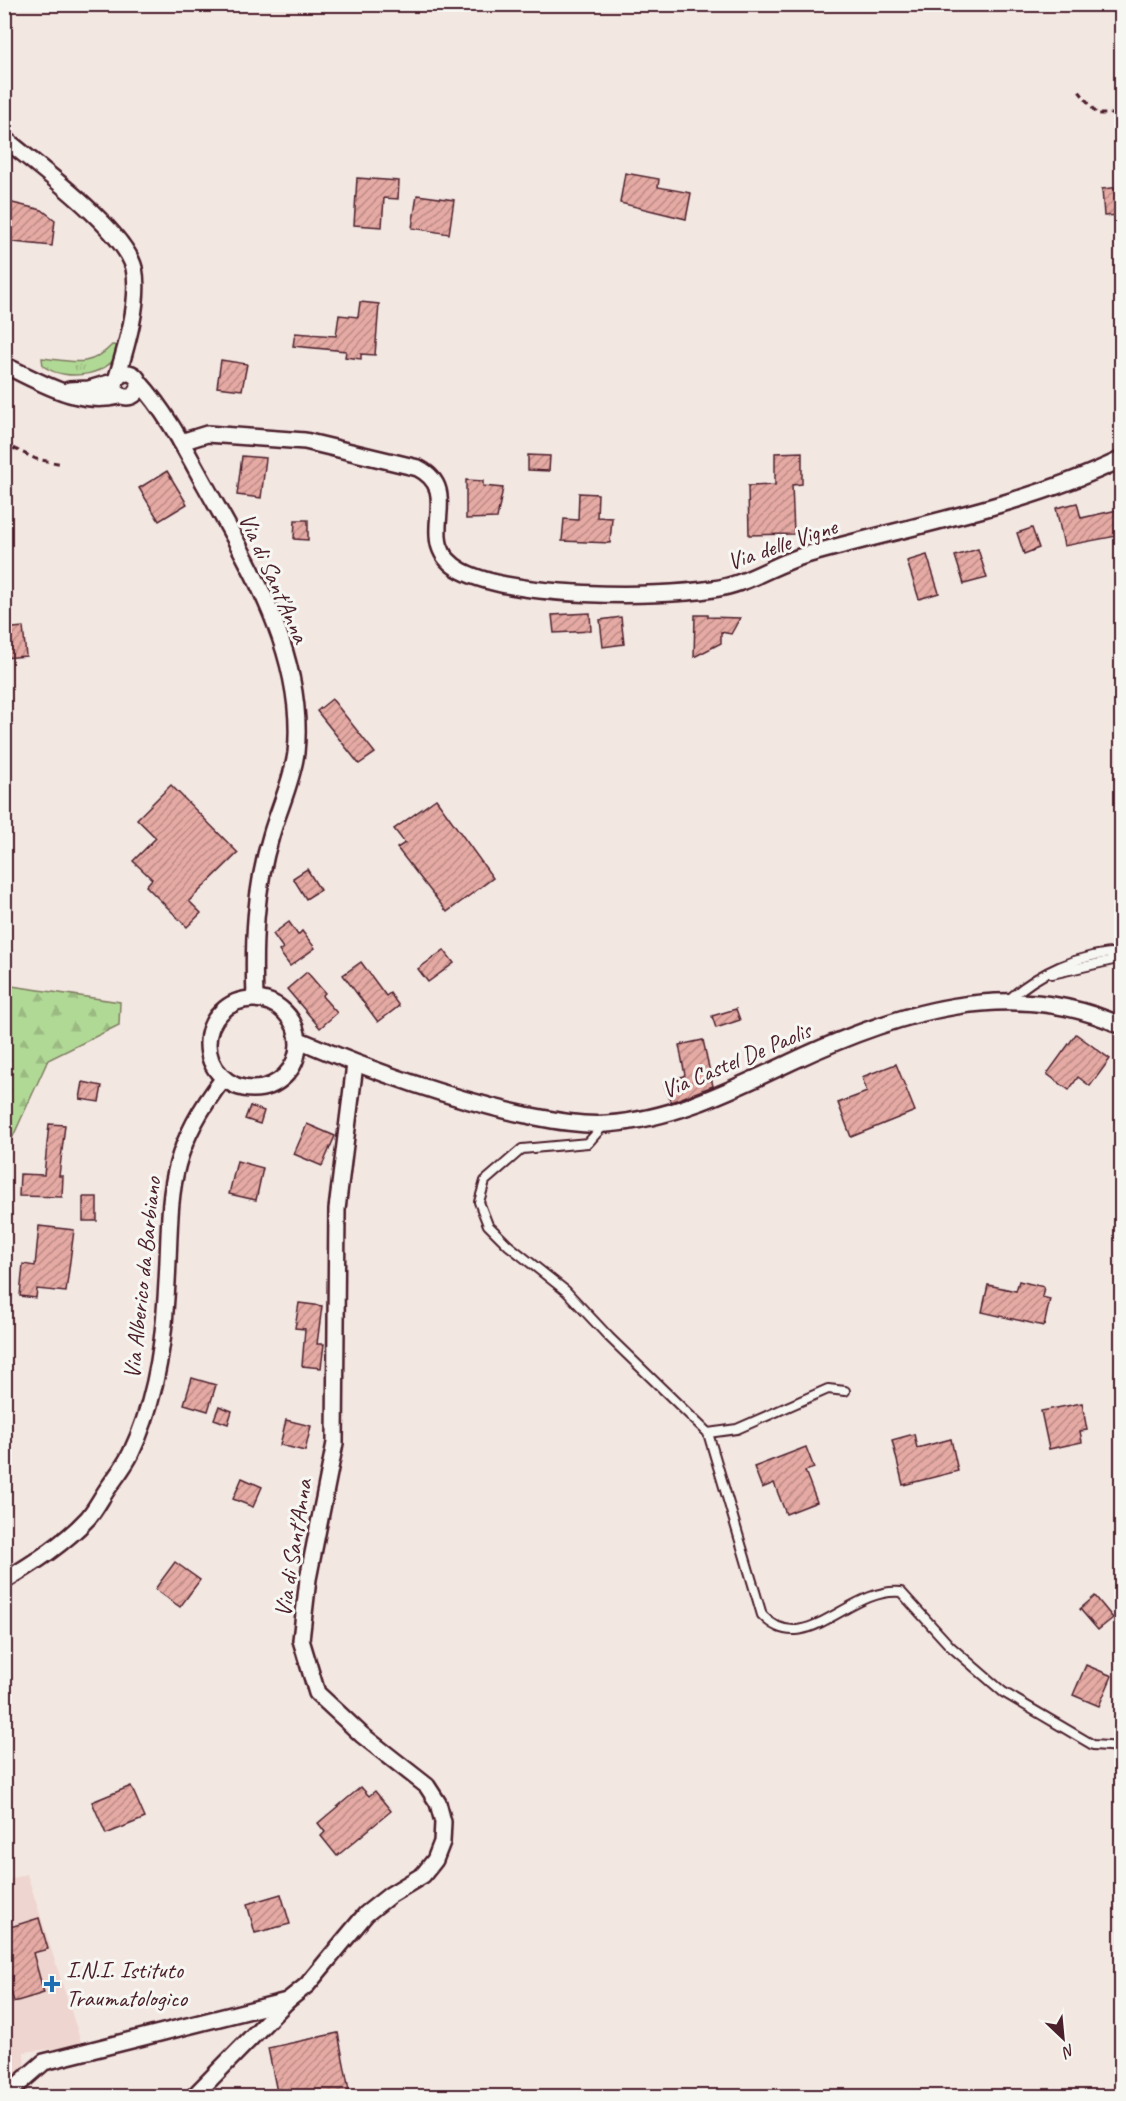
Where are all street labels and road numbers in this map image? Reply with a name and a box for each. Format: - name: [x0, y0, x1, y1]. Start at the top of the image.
- street label: Via di Sant'Anna: [232, 509, 317, 649]
- street label: Via delle Vigne: [723, 511, 843, 577]
- street label: Via Castel De Paolis: [657, 1014, 817, 1105]
- street label: Via Alberico da Barbiano: [116, 1174, 168, 1380]
- street label: Via di Sant'Anna: [267, 1476, 319, 1619]

